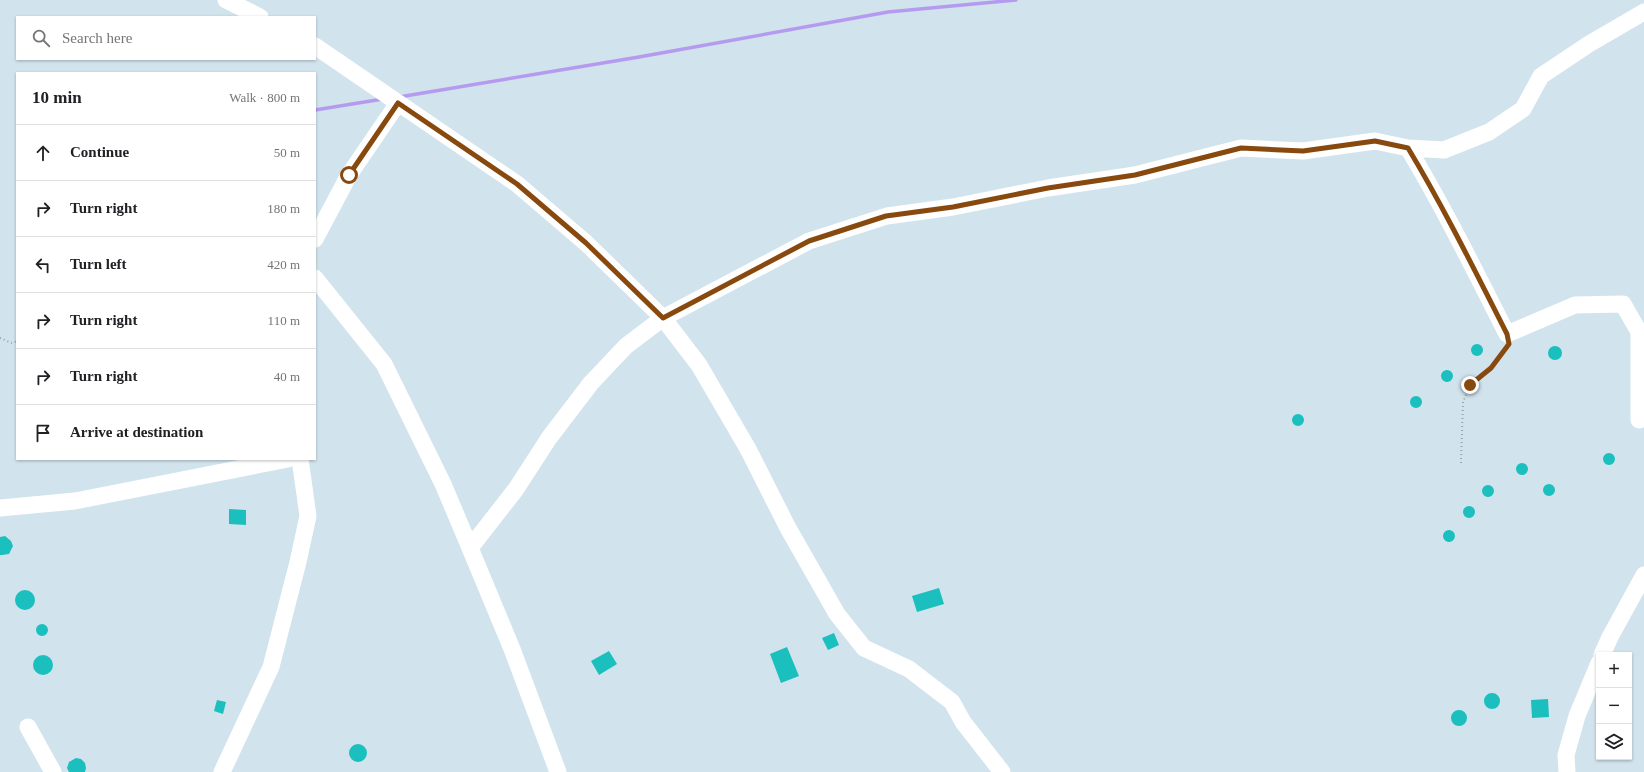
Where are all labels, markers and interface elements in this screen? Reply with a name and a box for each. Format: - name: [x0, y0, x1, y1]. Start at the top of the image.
- search box: [16, 16, 316, 60]
- icon: search: [30, 27, 52, 49]
- text: Search here: [62, 30, 132, 46]
- text: 10 min: [32, 88, 82, 107]
- text: Walk · 800 m: [229, 90, 300, 105]
- icon: ahead: [32, 142, 54, 164]
- text: Continue: [70, 144, 129, 160]
- text: 50 m: [274, 145, 300, 160]
- route start: [340, 166, 358, 184]
- icon: right: [32, 198, 54, 220]
- text: Turn right: [70, 200, 137, 216]
- text: 180 m: [267, 201, 300, 216]
- icon: left: [32, 254, 54, 276]
- text: Turn left: [70, 256, 127, 272]
- text: 420 m: [267, 257, 300, 272]
- icon: right: [32, 310, 54, 332]
- text: Turn right: [70, 312, 137, 328]
- text: 110 m: [268, 313, 300, 328]
- icon: right: [32, 366, 54, 388]
- text: Turn right: [70, 368, 137, 384]
- text: 40 m: [274, 369, 300, 384]
- route end: [1461, 376, 1479, 394]
- icon: arrive: [32, 422, 54, 444]
- text: Arrive at destination: [70, 424, 203, 440]
- map controls: [1596, 652, 1632, 760]
- button: +: [1596, 652, 1632, 688]
- button: −: [1596, 688, 1632, 724]
- button: layers: [1596, 724, 1632, 760]

